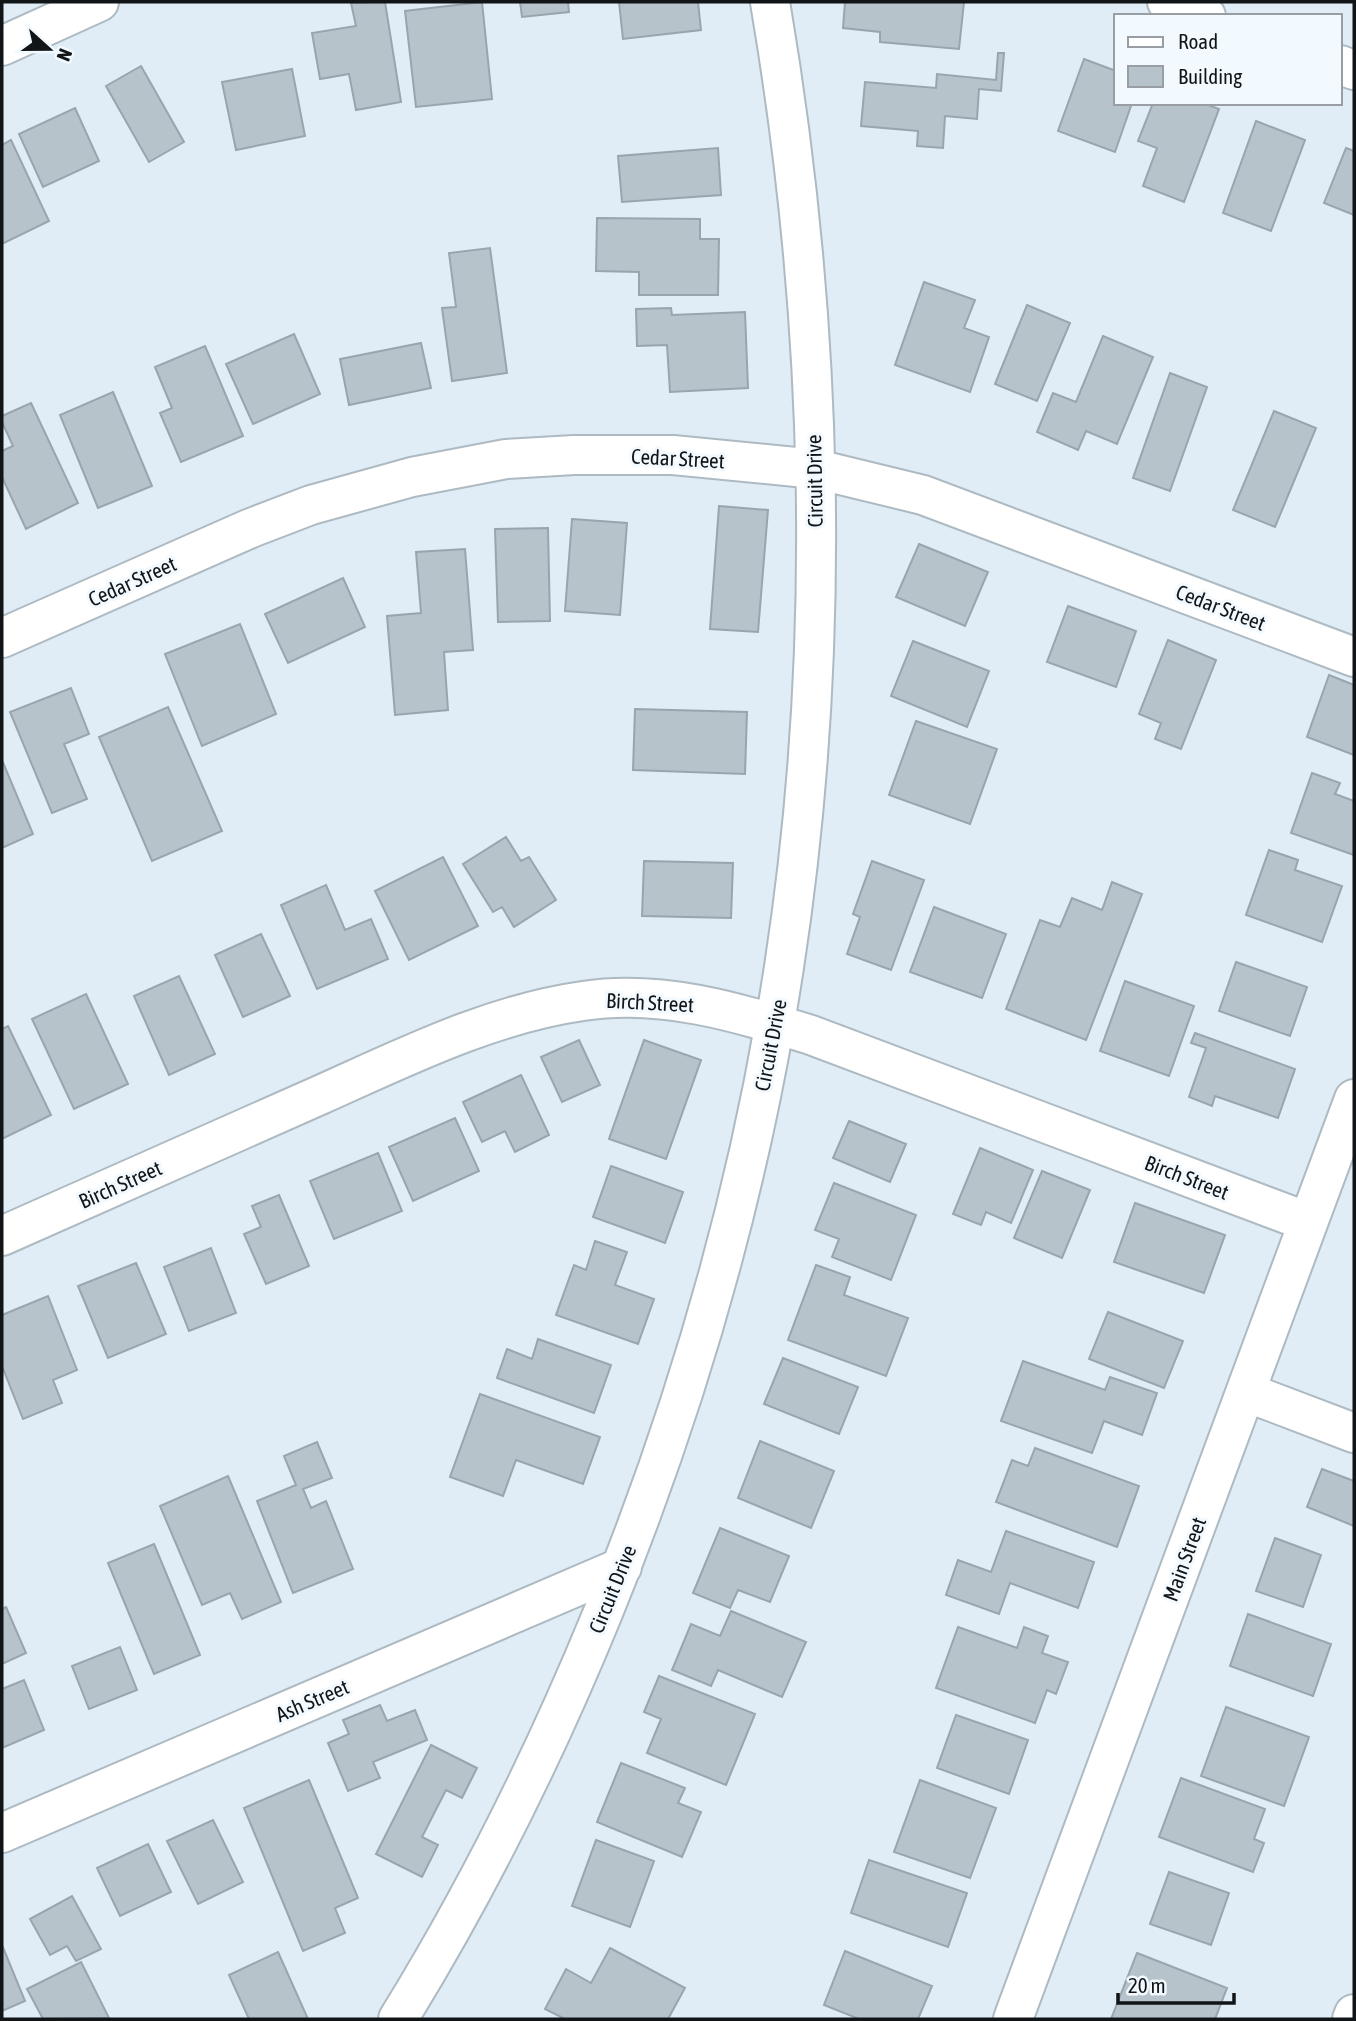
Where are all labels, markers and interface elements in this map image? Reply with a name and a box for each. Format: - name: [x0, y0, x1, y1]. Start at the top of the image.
- north arrow: [14, 14, 84, 84]
- legend: [1114, 14, 1342, 105]
- text: Road: [1178, 29, 1218, 53]
- text: N: [53, 46, 77, 64]
- text: Building: [1178, 64, 1242, 88]
- street label: Circuit Drive: [801, 434, 827, 528]
- street label: Cedar Street: [631, 444, 725, 472]
- street label: Cedar Street: [84, 551, 180, 611]
- street label: Cedar Street: [1173, 579, 1269, 635]
- street label: Birch Street: [605, 988, 695, 1016]
- street label: Circuit Drive: [749, 997, 791, 1093]
- street label: Birch Street: [1142, 1150, 1232, 1204]
- street label: Birch Street: [75, 1155, 165, 1213]
- street label: Main Street: [1158, 1514, 1210, 1604]
- street label: Circuit Drive: [583, 1541, 641, 1637]
- street label: Ash Street: [272, 1674, 352, 1726]
- scale bar: [1118, 1962, 1234, 2006]
- text: 20 m: [1128, 1973, 1166, 1997]

